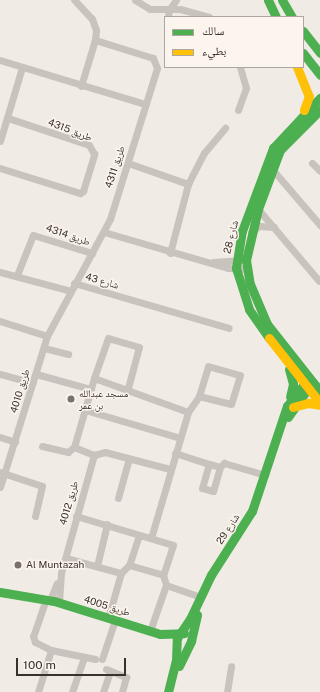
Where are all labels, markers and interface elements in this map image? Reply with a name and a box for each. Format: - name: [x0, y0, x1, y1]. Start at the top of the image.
- legend: [164, 16, 304, 68]
- text: سالك: [202, 24, 224, 38]
- text: بطيء: [202, 44, 226, 58]
- street label: طريق 4315: [46, 116, 94, 144]
- street label: طريق 4311: [103, 144, 127, 190]
- street label: شارع 28: [221, 219, 241, 255]
- street label: طريق 4314: [44, 222, 92, 248]
- street label: شارع 43: [84, 271, 120, 291]
- street label: طريق 4010: [8, 367, 32, 415]
- place label: مسجد عبدالله بن عمر: [79, 387, 128, 410]
- marker: مسجد عبدالله بن عمر: [66, 394, 76, 404]
- street label: طريق 4012: [57, 480, 81, 526]
- street label: شارع 29: [214, 512, 242, 546]
- place label: Al Muntazah: [26, 559, 84, 571]
- marker: Al Muntazah: [13, 560, 23, 570]
- street label: طريق 4005: [82, 593, 132, 619]
- scale bar: [18, 650, 128, 676]
- text: 100 m: [23, 658, 56, 672]

